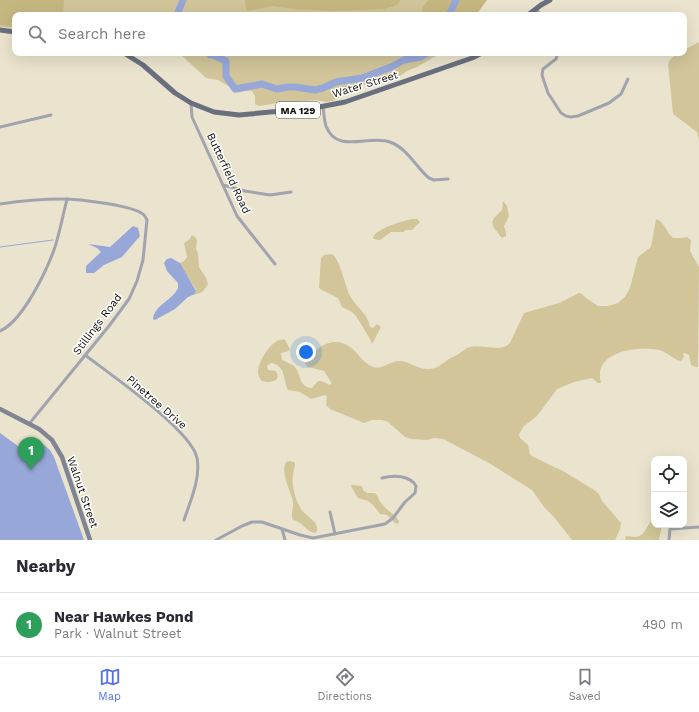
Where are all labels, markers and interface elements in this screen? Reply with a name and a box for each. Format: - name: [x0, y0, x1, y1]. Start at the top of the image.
- search box: [12, 12, 687, 56]
- icon: search: [26, 23, 48, 45]
- text: Search here: [58, 25, 146, 43]
- street label: Water Street: [331, 68, 400, 101]
- road number: MA 129: [276, 102, 320, 118]
- street label: Butterfield Road: [204, 131, 253, 216]
- street label: Stillings Road: [70, 291, 125, 357]
- your location: [296, 342, 316, 362]
- street label: Pinetree Drive: [124, 373, 189, 432]
- pin: 1: [18, 437, 44, 470]
- street label: Walnut Street: [64, 455, 101, 530]
- map controls: [651, 456, 687, 528]
- button: locate: [651, 456, 687, 492]
- button: layers: [651, 492, 687, 528]
- text: Nearby: [16, 556, 75, 576]
- text: Near Hawkes Pond: [54, 608, 193, 626]
- text: 1: [26, 617, 32, 632]
- text: 490 m: [642, 617, 683, 632]
- text: Park · Walnut Street: [54, 626, 182, 641]
- tab: Map: [98, 666, 121, 703]
- tab: Directions: [318, 666, 372, 703]
- tab: Saved: [569, 666, 601, 703]

